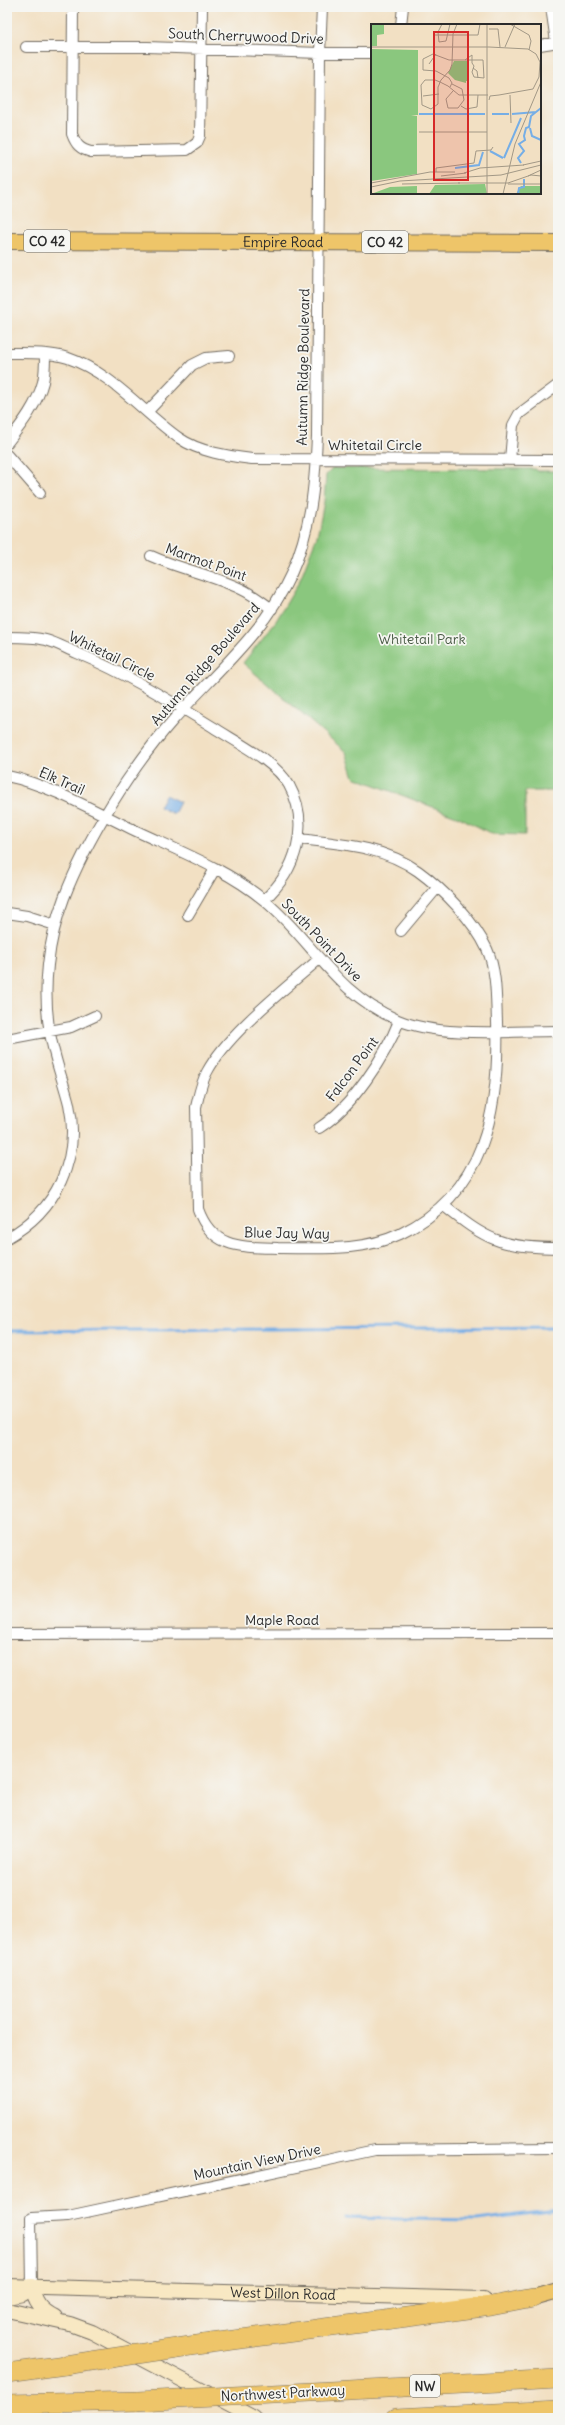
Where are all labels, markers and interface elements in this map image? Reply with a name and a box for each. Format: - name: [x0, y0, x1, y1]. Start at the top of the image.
- street label: South Cherrywood Drive: [168, 24, 324, 48]
- inset map: [371, 24, 541, 194]
- road number: CO 42: [24, 230, 70, 252]
- road number: CO 42: [362, 231, 408, 253]
- street label: Empire Road: [243, 233, 323, 251]
- street label: Autumn Ridge Boulevard: [293, 288, 313, 446]
- street label: Whitetail Circle: [328, 436, 422, 454]
- street label: Marmot Point: [163, 539, 249, 585]
- street label: Autumn Ridge Boulevard: [147, 599, 263, 729]
- street label: Whitetail Circle: [66, 627, 158, 685]
- park label: Whitetail Park: [378, 630, 466, 648]
- street label: Elk Trail: [36, 763, 88, 799]
- street label: South Point Drive: [278, 895, 366, 985]
- street label: Falcon Point: [322, 1033, 382, 1105]
- street label: Blue Jay Way: [244, 1223, 330, 1243]
- street label: Maple Road: [245, 1611, 319, 1629]
- street label: Mountain View Drive: [192, 2140, 322, 2184]
- street label: West Dillon Road: [230, 2283, 336, 2304]
- road number: NW: [410, 2375, 440, 2397]
- street label: Northwest Parkway: [220, 2381, 346, 2405]

